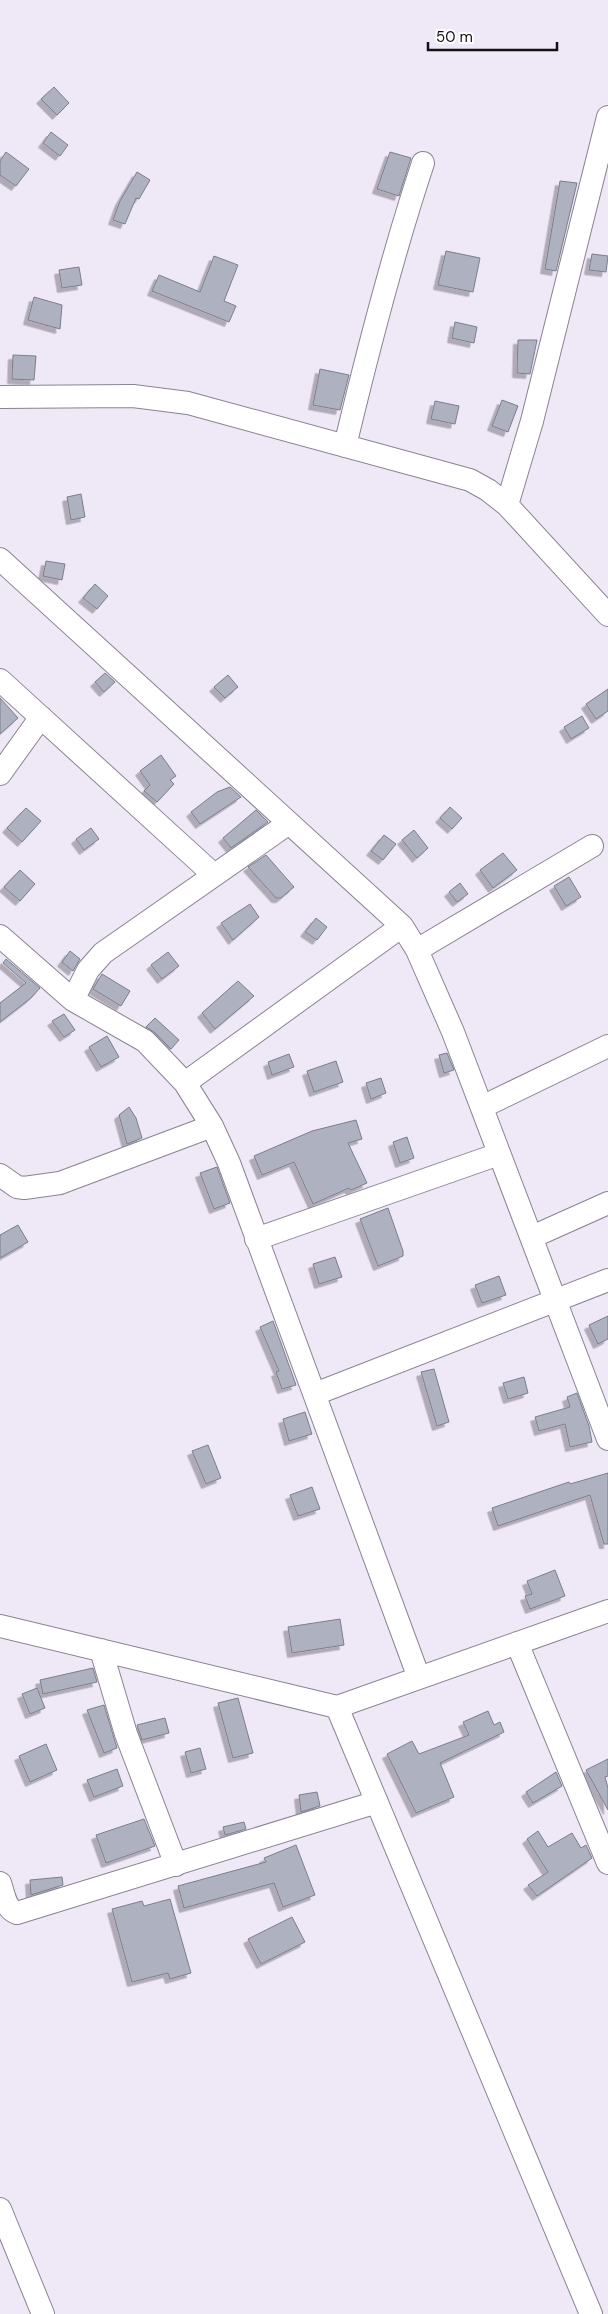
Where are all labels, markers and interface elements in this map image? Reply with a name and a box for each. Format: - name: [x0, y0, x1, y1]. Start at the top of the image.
- scale bar: [428, 20, 557, 52]
- text: 50 m: [436, 27, 473, 47]

